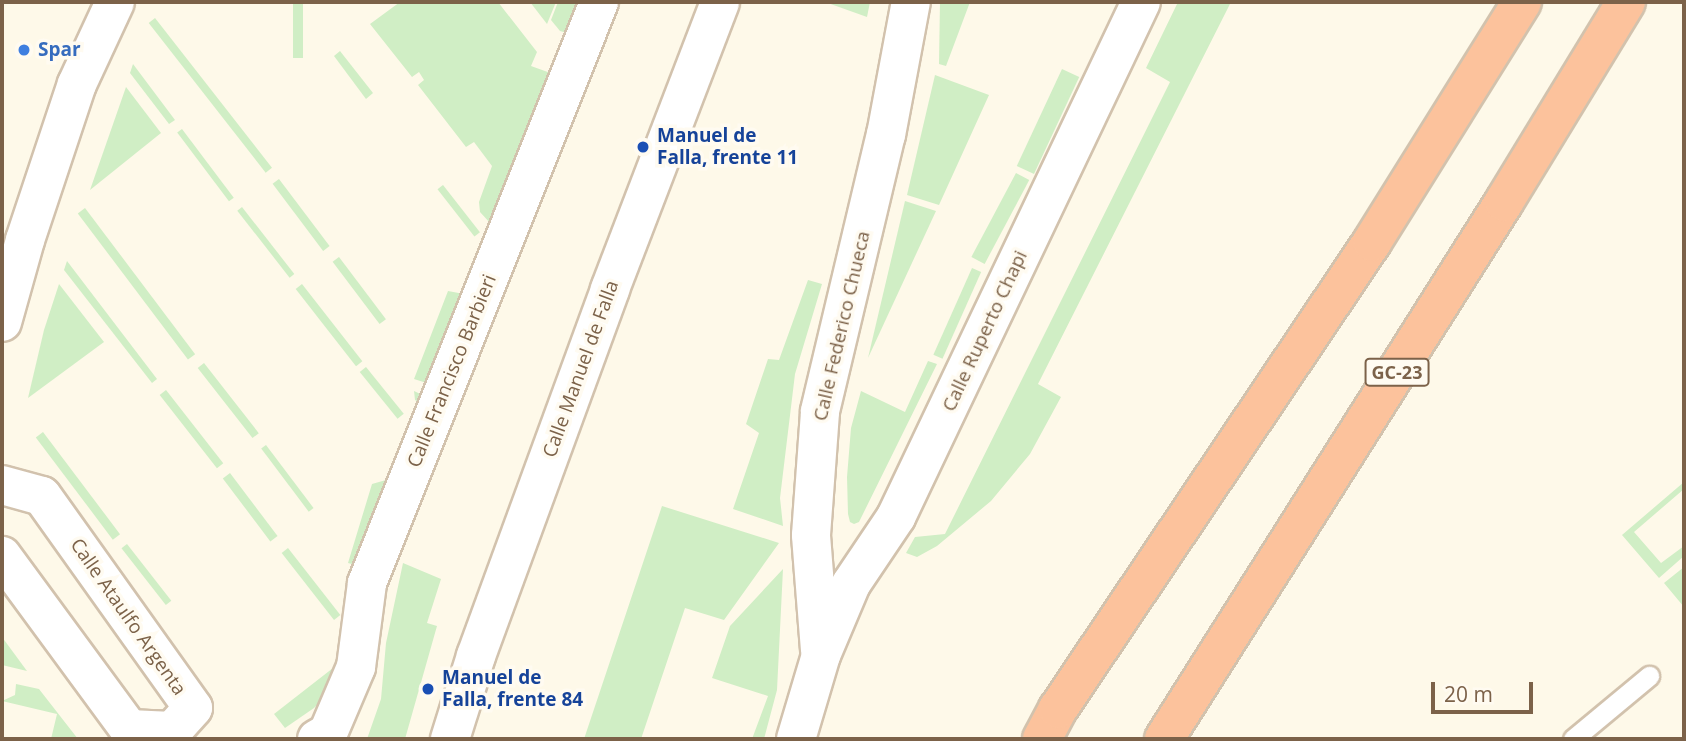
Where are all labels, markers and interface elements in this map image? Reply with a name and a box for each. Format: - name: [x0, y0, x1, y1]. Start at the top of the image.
- place label: Spar: [38, 39, 81, 61]
- marker: Spar: [16, 42, 32, 58]
- place label: Manuel de Falla, frente 11: [657, 125, 798, 169]
- marker: Manuel de Falla, frente 11: [635, 139, 651, 155]
- street label: Calle Federico Chueca: [809, 229, 875, 423]
- street label: Calle Ruperto Chapi: [938, 247, 1032, 415]
- street label: Calle Francisco Barbieri: [403, 271, 501, 471]
- street label: Calle Manuel de Falla: [538, 277, 624, 461]
- road number: GC-23: [1364, 358, 1430, 386]
- street label: Calle Ataulfo Argenta: [65, 534, 191, 700]
- place label: Manuel de Falla, frente 84: [442, 667, 583, 711]
- scale bar: [1434, 668, 1536, 712]
- text: 20 m: [1444, 680, 1493, 708]
- marker: Manuel de Falla, frente 84: [420, 681, 436, 697]

